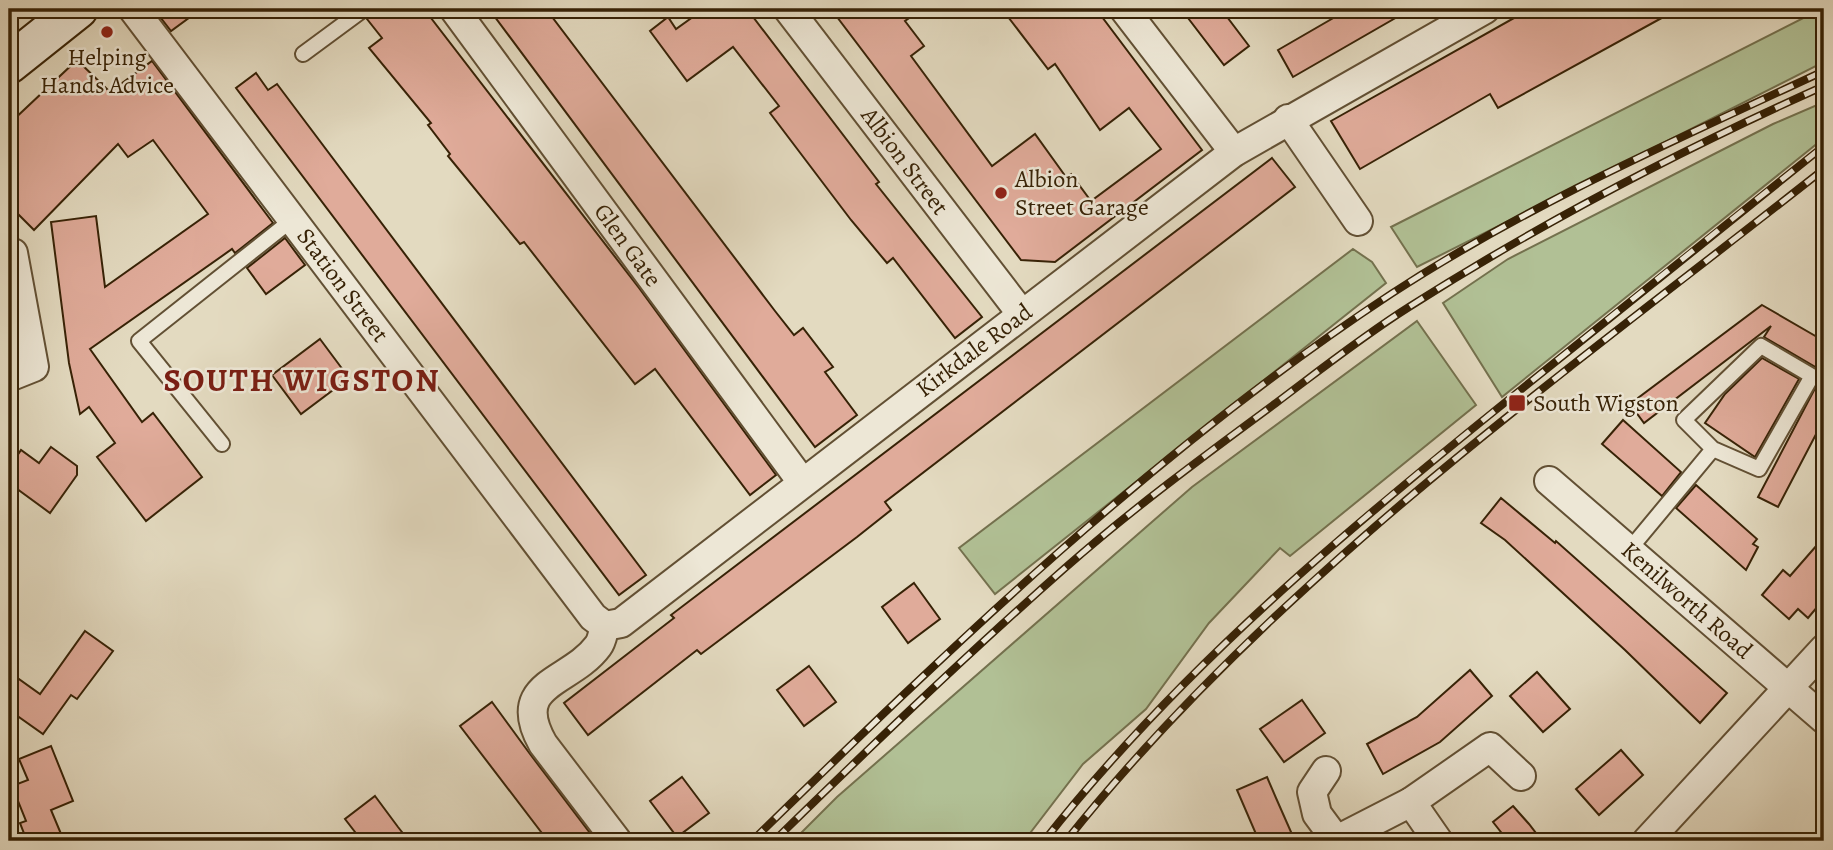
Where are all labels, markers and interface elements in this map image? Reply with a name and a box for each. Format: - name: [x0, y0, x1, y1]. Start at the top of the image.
- marker: Helping Hands Advice: [99, 24, 115, 40]
- place label: Helping Hands Advice: [40, 41, 174, 101]
- street label: Albion Street: [853, 100, 956, 221]
- place label: Albion Street Garage: [1014, 163, 1149, 223]
- marker: Albion Street Garage: [993, 185, 1009, 201]
- street label: Glen Gate: [587, 197, 669, 293]
- street label: Station Street: [289, 221, 397, 349]
- street label: Kirkdale Road: [909, 296, 1039, 404]
- district label: SOUTH WIGSTON: [164, 358, 440, 402]
- place label: South Wigston: [1533, 387, 1679, 419]
- marker: South Wigston: [1507, 393, 1527, 413]
- street label: Kenilworth Road: [1615, 534, 1759, 666]

